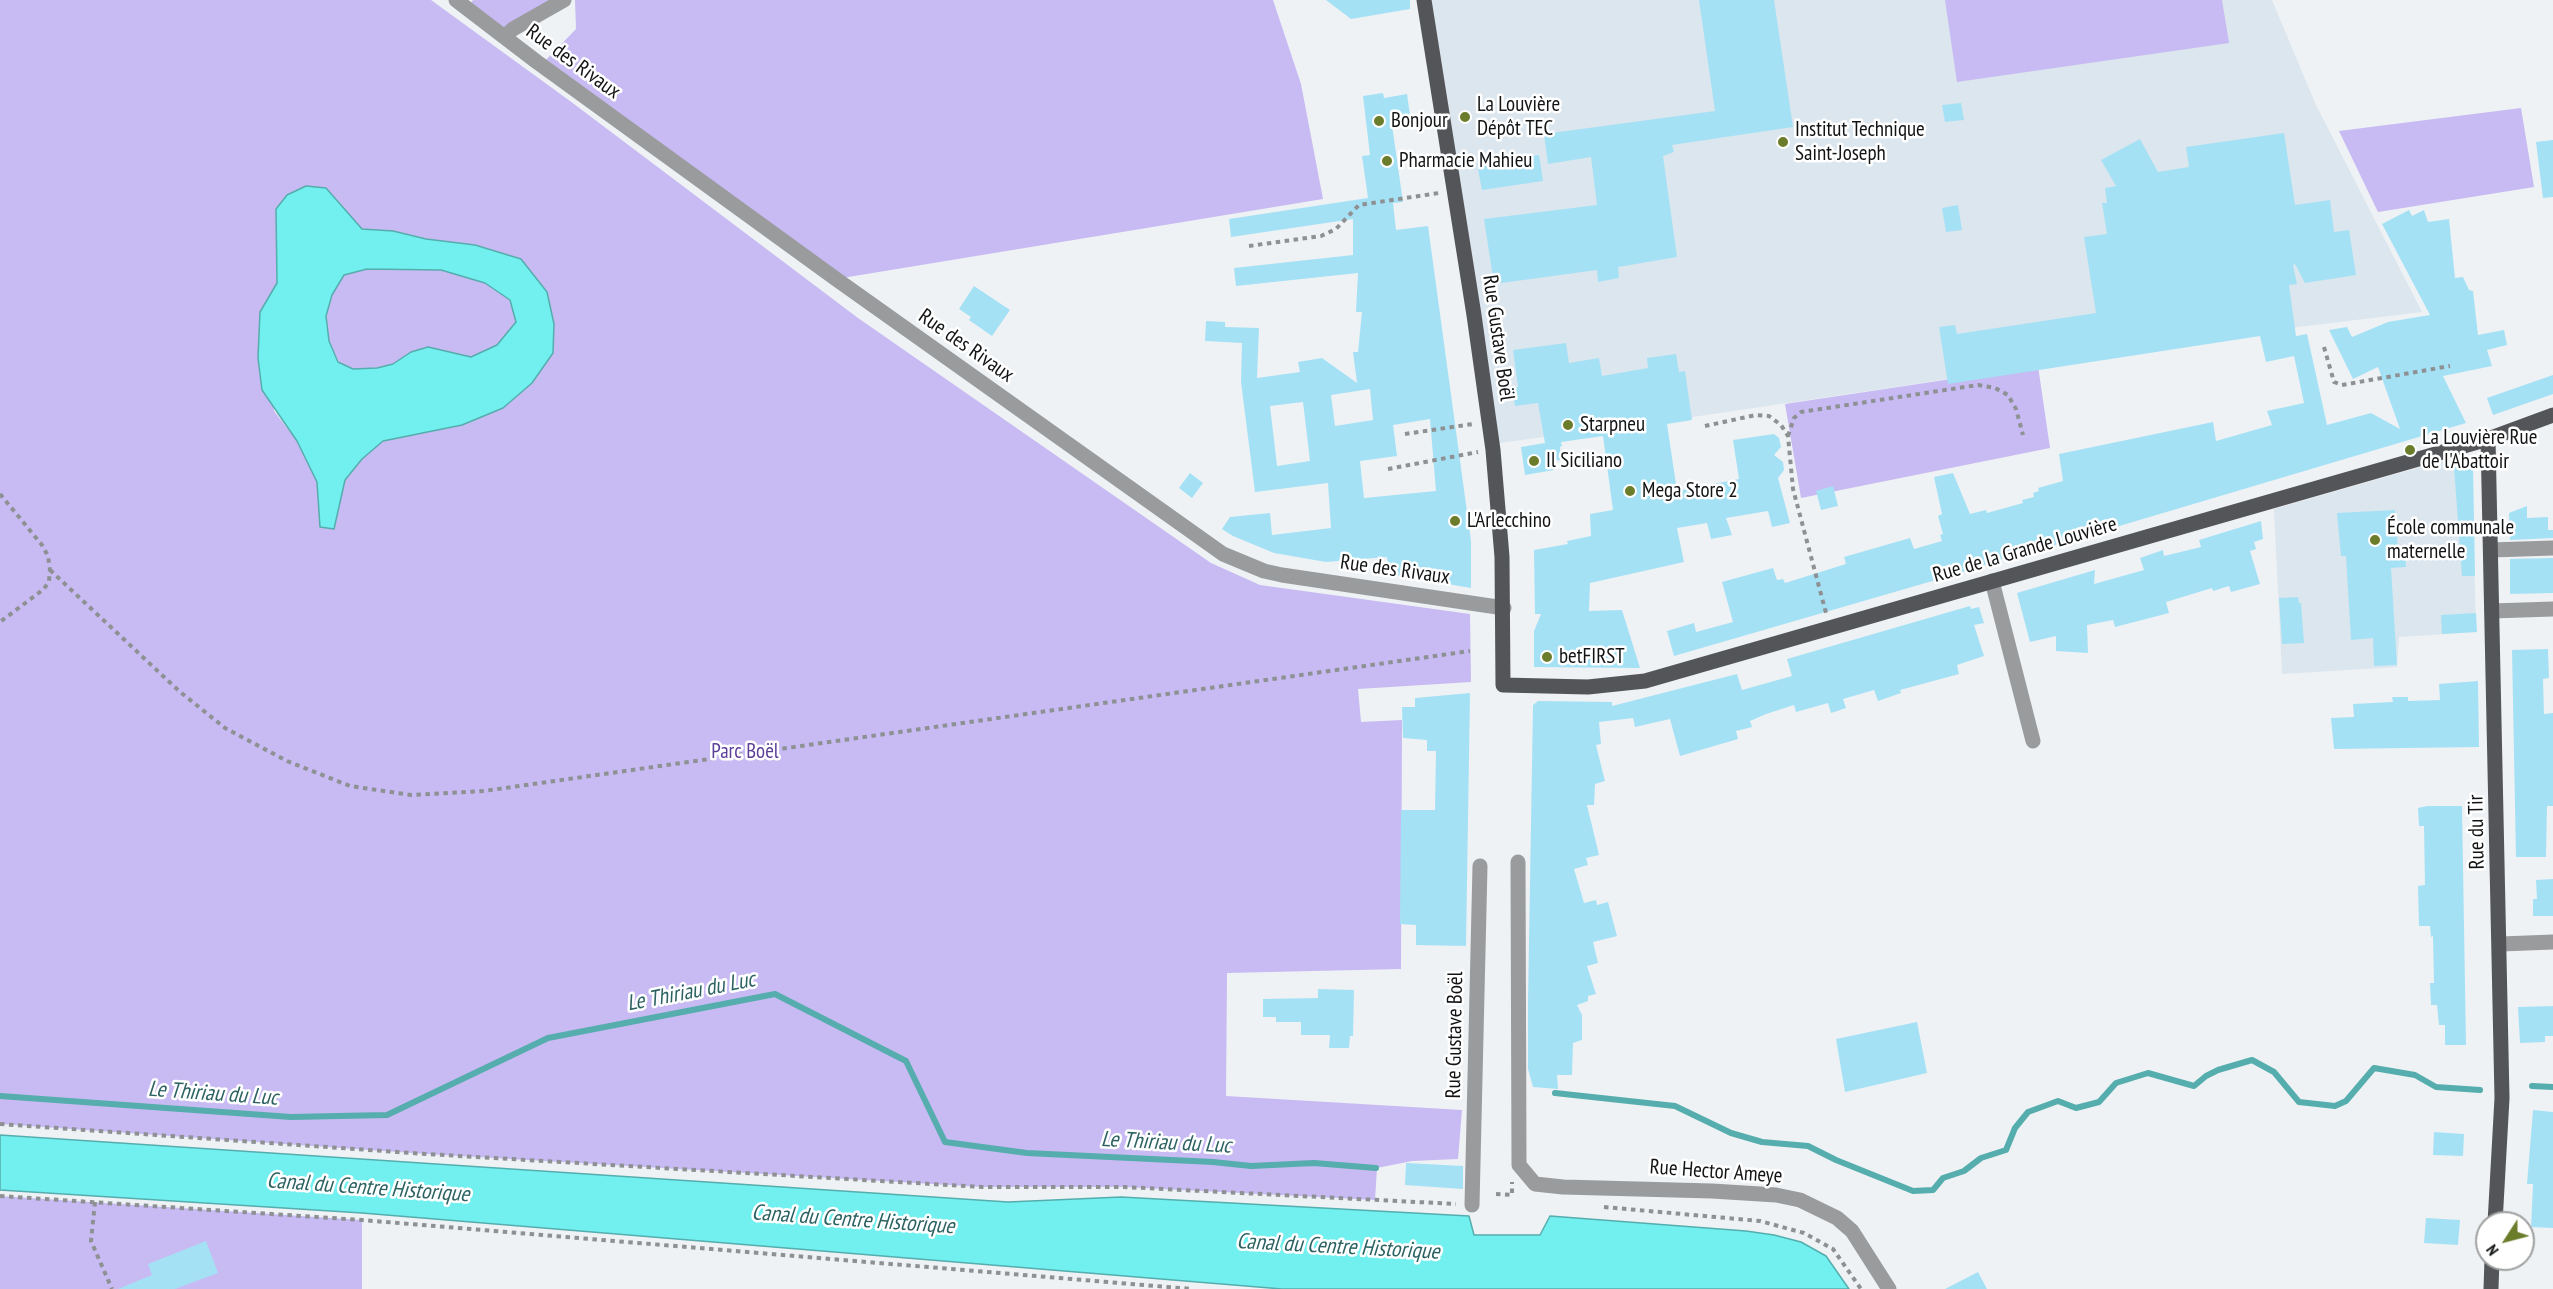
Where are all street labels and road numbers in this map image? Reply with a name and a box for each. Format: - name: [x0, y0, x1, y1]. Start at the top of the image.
- street label: Rue des Rivaux: [521, 19, 625, 105]
- street label: Rue Gustave Boël: [1477, 273, 1519, 403]
- street label: Rue des Rivaux: [913, 304, 1019, 388]
- street label: Rue de la Grande Louvière: [1930, 512, 2120, 588]
- street label: Rue des Rivaux: [1338, 550, 1452, 590]
- street label: Rue du Tir: [2464, 794, 2490, 870]
- street label: Rue Gustave Boël: [1441, 971, 1469, 1099]
- street label: Rue Hector Ameye: [1649, 1155, 1783, 1189]

